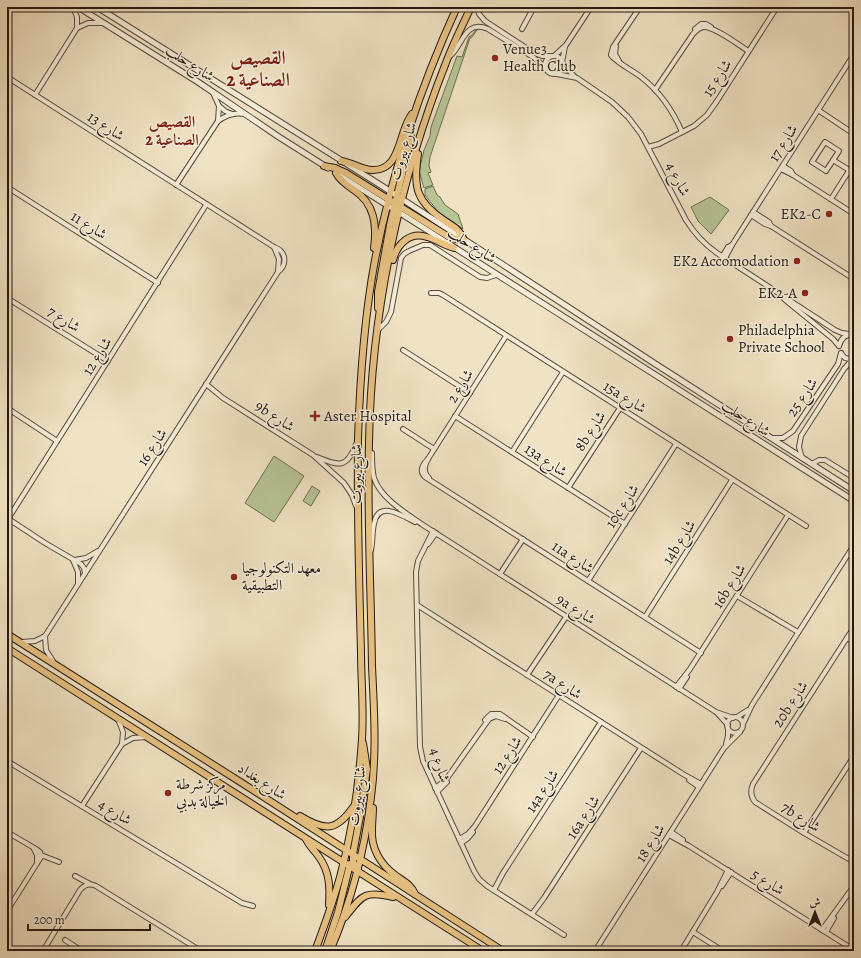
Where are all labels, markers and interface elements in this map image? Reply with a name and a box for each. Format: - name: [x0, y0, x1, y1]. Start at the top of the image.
- place label: Venue3 Health Club: [502, 39, 576, 76]
- street label: شارع حلب: [160, 40, 218, 89]
- district label: القصيص الصناعية 2: [226, 45, 290, 93]
- marker: Venue3 Health Club: [490, 53, 500, 63]
- street label: شارع 15: [698, 56, 739, 102]
- street label: شارع 13: [82, 107, 128, 148]
- district label: القصيص الصناعية 2: [145, 111, 199, 151]
- street label: شارع بيروت: [385, 119, 424, 183]
- street label: شارع 17: [764, 121, 805, 167]
- street label: شارع 4: [658, 158, 695, 201]
- place label: EK2-C: [780, 204, 821, 224]
- street label: شارع 11: [65, 206, 111, 246]
- marker: EK2-C: [824, 209, 834, 219]
- street label: شارع حلب: [442, 222, 500, 271]
- place label: EK2 Accomodation: [672, 251, 789, 271]
- marker: EK2 Accomodation: [792, 256, 802, 266]
- place label: EK2-A: [758, 283, 797, 303]
- marker: EK2-A: [800, 288, 810, 298]
- street label: شارع 7: [42, 301, 84, 339]
- place label: Philadelphia Private School: [738, 320, 825, 357]
- street label: شارع 12: [78, 333, 119, 380]
- marker: Philadelphia Private School: [725, 334, 735, 344]
- street label: شارع 2: [442, 365, 481, 408]
- street label: شارع 25: [782, 374, 825, 422]
- street label: 15a شارع: [598, 376, 650, 421]
- street label: شارع حلب: [716, 395, 774, 444]
- street label: 9b شارع: [250, 396, 299, 439]
- place label: Aster Hospital: [323, 406, 412, 426]
- street label: 8b شارع: [570, 407, 613, 456]
- marker: Aster Hospital: [309, 410, 321, 422]
- street label: شارع 16: [132, 424, 174, 471]
- street label: 13a شارع: [519, 439, 571, 484]
- street label: شارع بيروت: [346, 444, 369, 504]
- street label: 10c شارع: [600, 480, 646, 533]
- street label: 14b شارع: [658, 516, 703, 569]
- street label: 11a شارع: [547, 536, 598, 581]
- place label: معهد التكنولوجيا التطبيقية: [242, 558, 321, 595]
- street label: 16b شارع: [708, 560, 753, 614]
- marker: معهد التكنولوجيا التطبيقية: [229, 572, 239, 582]
- street label: 9a شارع: [551, 589, 599, 632]
- street label: 7a شارع: [538, 664, 586, 706]
- street label: 20b شارع: [768, 677, 815, 733]
- street label: شارع 12: [487, 732, 529, 779]
- street label: شارع 4: [422, 745, 455, 786]
- street label: شارع بغداد: [232, 758, 290, 807]
- street label: شارع بيروت: [343, 765, 374, 827]
- street label: 14a شارع: [521, 765, 566, 818]
- place label: مركز شرطة الخيالة بدبي: [176, 774, 228, 813]
- marker: مركز شرطة الخيالة بدبي: [163, 788, 173, 798]
- street label: 16a شارع: [562, 791, 607, 844]
- street label: شارع 4: [93, 794, 135, 832]
- street label: 7b شارع: [776, 797, 825, 839]
- street label: شارع 18: [631, 820, 672, 867]
- street label: شارع 5: [746, 864, 788, 902]
- north arrow: [795, 892, 835, 932]
- text: ش: [810, 895, 821, 910]
- scale bar: [28, 906, 150, 932]
- text: 200 m: [34, 912, 65, 928]

